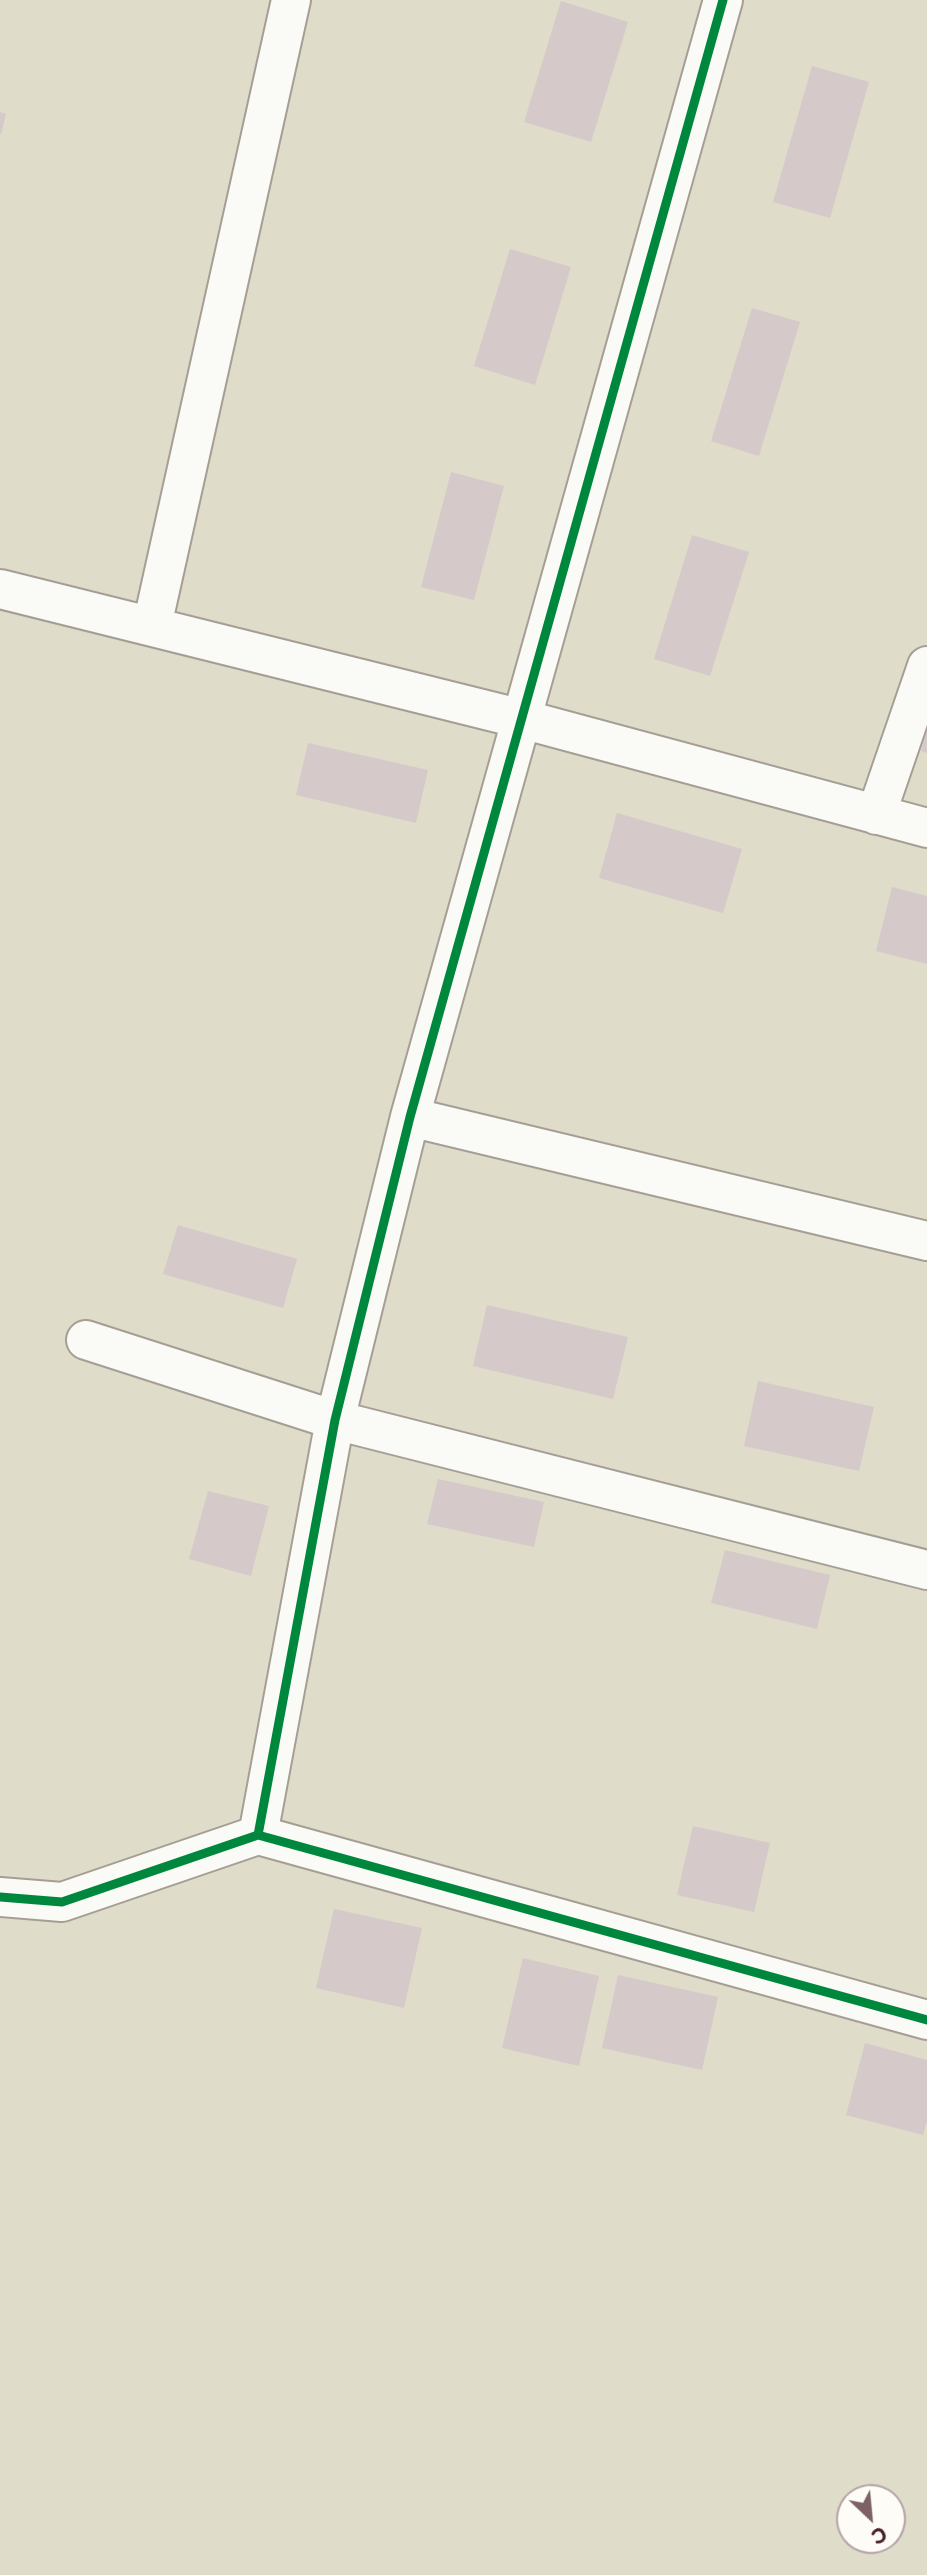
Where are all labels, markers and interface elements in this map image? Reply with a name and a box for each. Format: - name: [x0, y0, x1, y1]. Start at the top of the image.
- north arrow: [836, 2484, 906, 2554]
- text: С: [867, 2520, 892, 2552]

